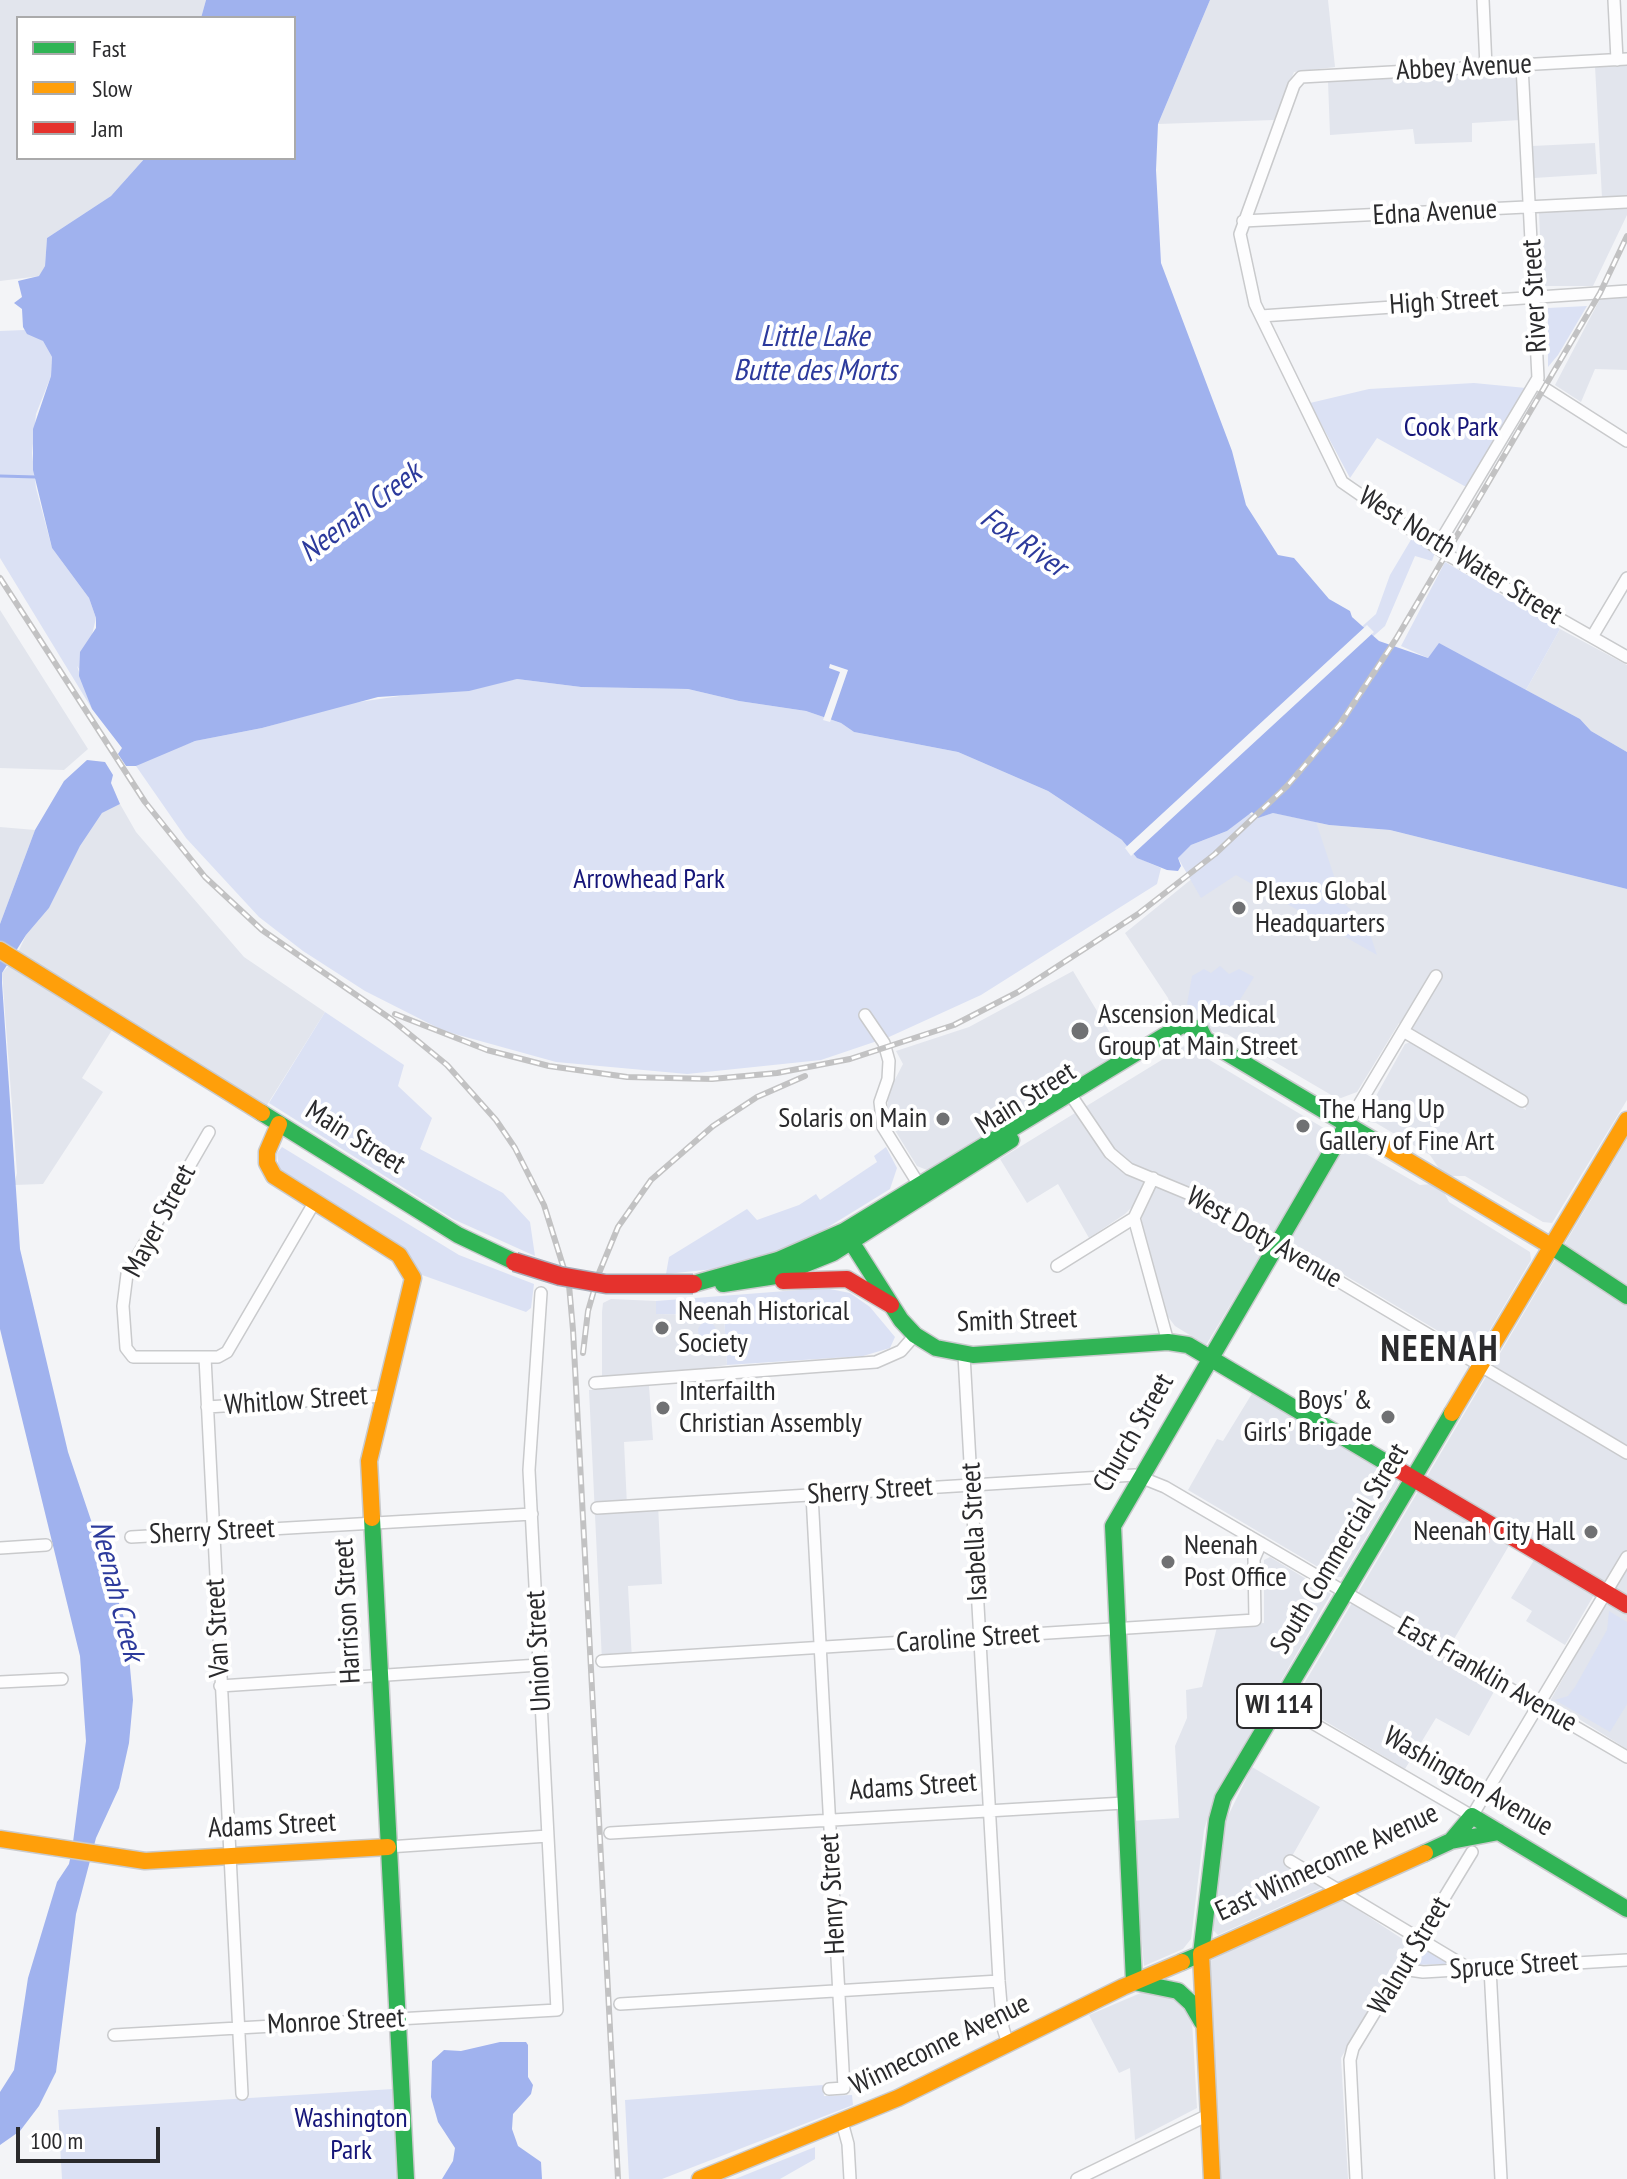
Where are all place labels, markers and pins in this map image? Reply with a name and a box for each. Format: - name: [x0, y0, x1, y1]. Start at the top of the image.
- place label: Plexus Global Headquarters: [1255, 875, 1387, 941]
- marker: Plexus Global Headquarters: [1230, 899, 1248, 917]
- place label: Ascension Medical Group at Main Street: [1098, 998, 1298, 1064]
- marker: Ascension Medical Group at Main Street: [1069, 1020, 1091, 1042]
- place label: The Hang Up Gallery of Fine Art: [1319, 1093, 1494, 1159]
- place label: Solaris on Main: [778, 1102, 927, 1136]
- marker: Solaris on Main: [934, 1110, 952, 1128]
- marker: The Hang Up Gallery of Fine Art: [1294, 1117, 1312, 1135]
- place label: Neenah Historical Society: [678, 1295, 849, 1361]
- marker: Neenah Historical Society: [653, 1319, 671, 1337]
- place label: Interfailth Christian Assembly: [679, 1375, 862, 1441]
- place label: Boys' & Girls' Brigade: [1244, 1384, 1372, 1450]
- marker: Interfailth Christian Assembly: [654, 1399, 672, 1417]
- marker: Boys' & Girls' Brigade: [1379, 1408, 1397, 1426]
- place label: Neenah City Hall: [1413, 1515, 1575, 1549]
- marker: Neenah City Hall: [1582, 1523, 1600, 1541]
- place label: Neenah Post Office: [1184, 1529, 1287, 1595]
- marker: Neenah Post Office: [1159, 1553, 1177, 1571]

